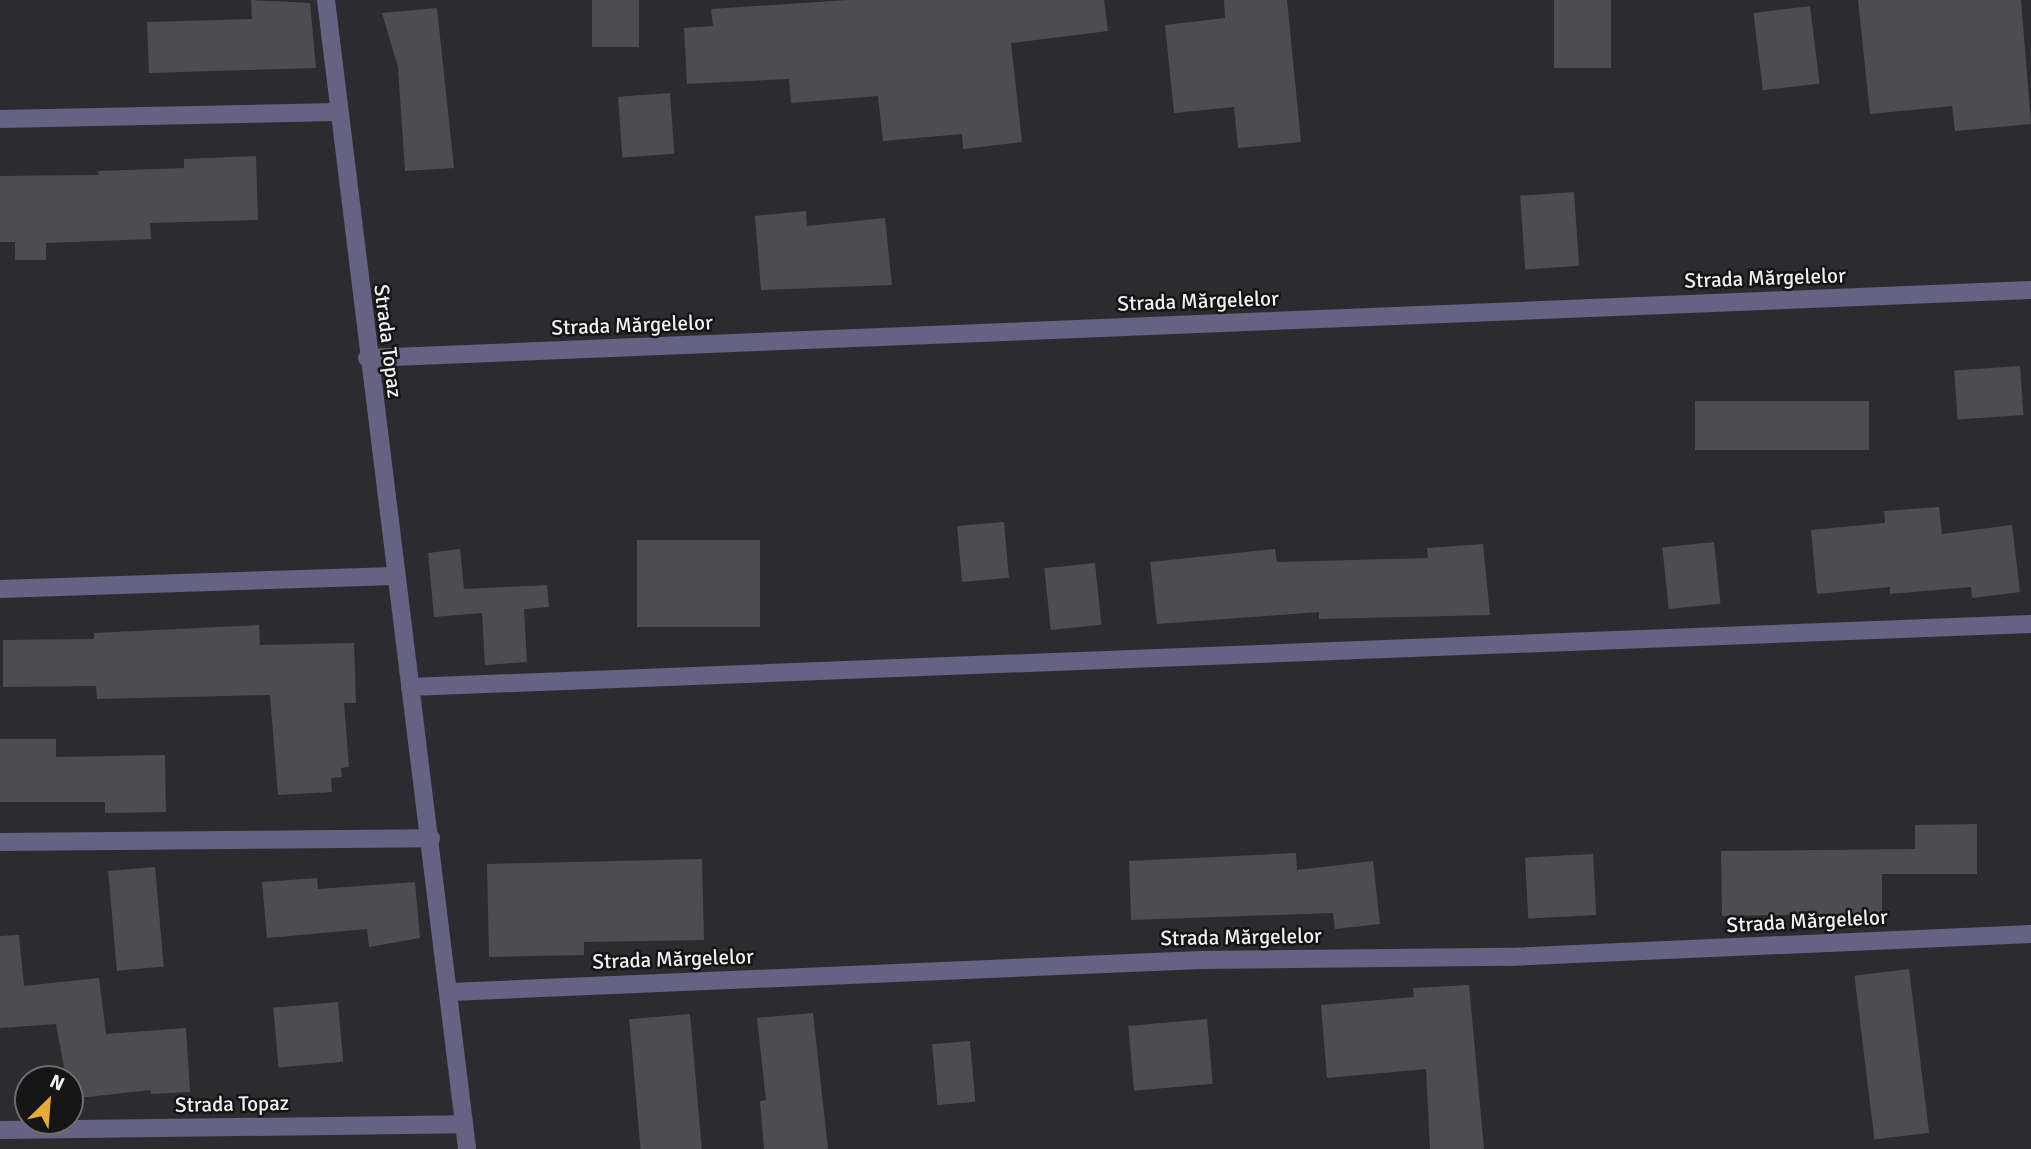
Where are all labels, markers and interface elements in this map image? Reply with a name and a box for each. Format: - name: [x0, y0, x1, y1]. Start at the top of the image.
- street label: Strada Mărgelelor: [1684, 263, 1846, 293]
- street label: Strada Topaz: [369, 283, 407, 399]
- street label: Strada Mărgelelor: [1117, 286, 1279, 316]
- street label: Strada Mărgelelor: [551, 310, 713, 340]
- street label: Strada Mărgelelor: [1726, 904, 1888, 938]
- street label: Strada Mărgelelor: [1160, 923, 1322, 951]
- street label: Strada Mărgelelor: [592, 944, 754, 974]
- north arrow: [14, 1065, 84, 1135]
- text: N: [46, 1069, 68, 1096]
- street label: Strada Topaz: [175, 1090, 289, 1118]

